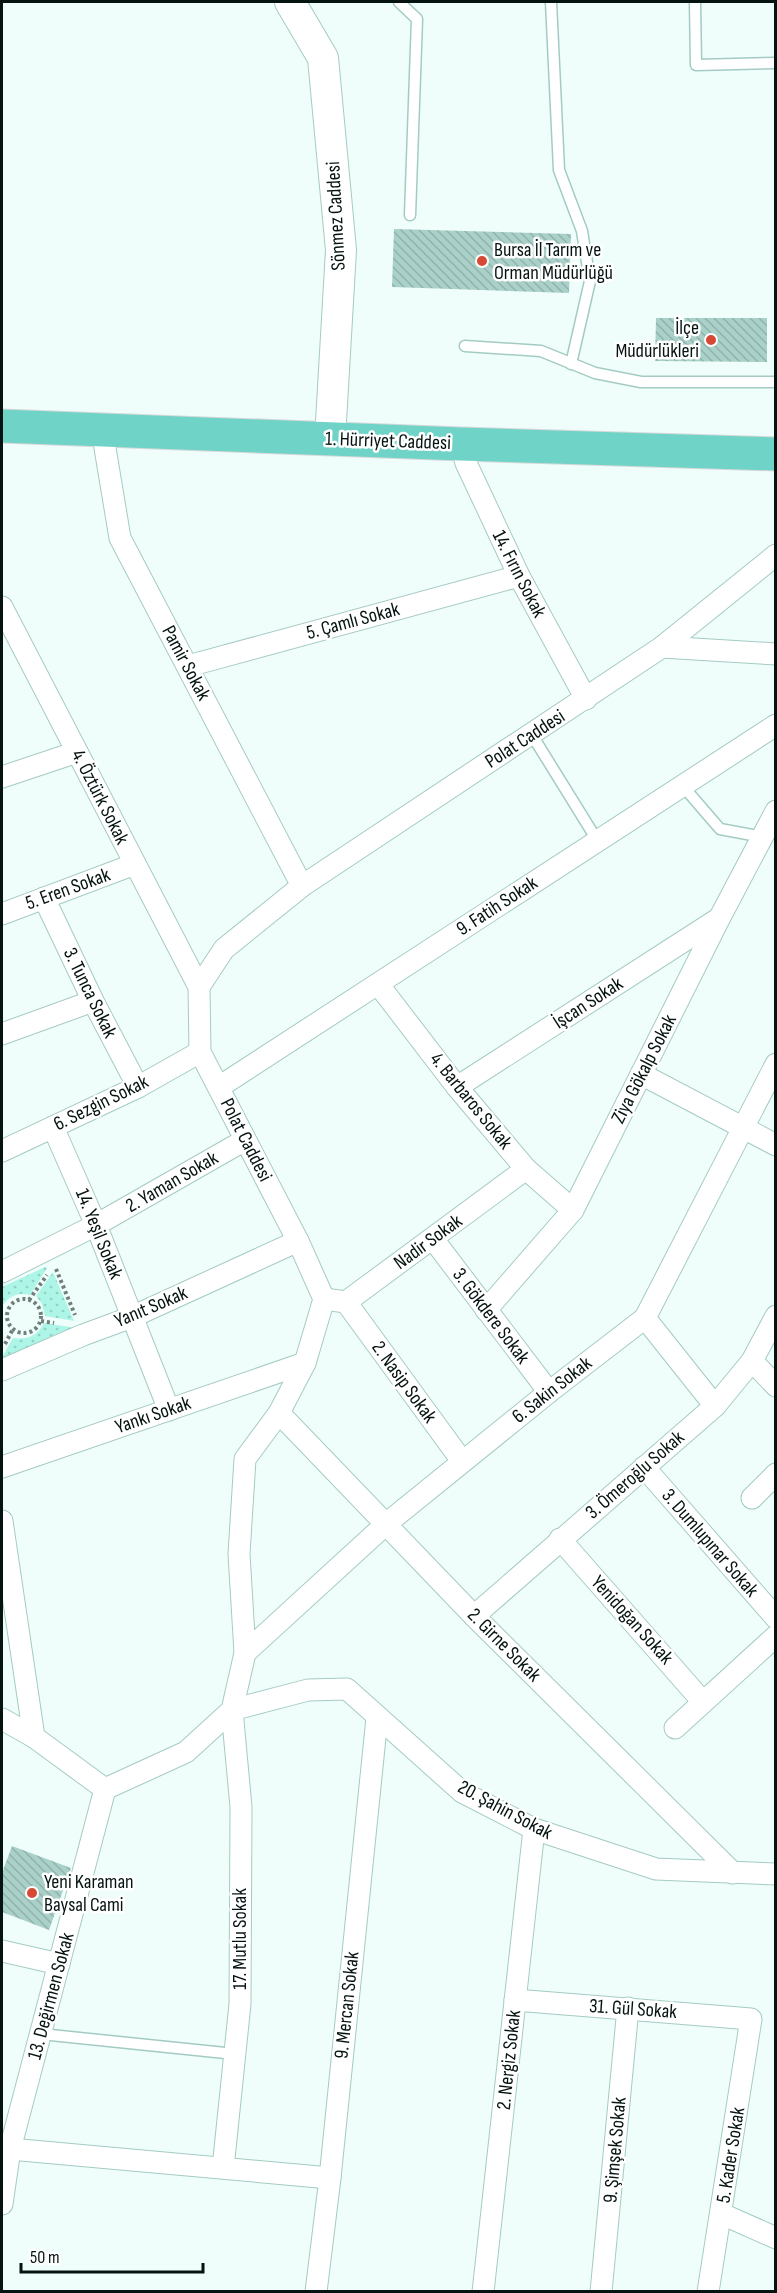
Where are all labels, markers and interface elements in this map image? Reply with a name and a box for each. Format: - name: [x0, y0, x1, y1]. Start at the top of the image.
- street label: Sönmez Caddesi: [321, 161, 351, 271]
- place label: Bursa İl Tarım ve Orman Müdürlüğü: [494, 238, 613, 285]
- marker: Bursa İl Tarım ve Orman Müdürlüğü: [475, 254, 489, 268]
- place label: İlçe Müdürlükleri: [615, 316, 699, 363]
- marker: İlçe Müdürlükleri: [704, 333, 718, 347]
- street label: 1. Hürriyet Caddesi: [325, 427, 451, 455]
- street label: 14. Fırın Sokak: [487, 526, 551, 622]
- street label: 5. Çamlı Sokak: [304, 597, 402, 645]
- street label: Pamir Sokak: [156, 622, 216, 705]
- street label: Polat Caddesi: [481, 704, 569, 774]
- street label: 4. Öztürk Sokak: [66, 746, 134, 849]
- street label: 5. Eren Sokak: [22, 863, 114, 915]
- street label: 9. Fatih Sokak: [452, 871, 542, 941]
- street label: 3. Tunca Sokak: [58, 944, 122, 1042]
- street label: İşcan Sokak: [549, 971, 628, 1034]
- street label: Ziya Gökalp Sokak: [606, 1010, 682, 1127]
- street label: 4. Barbaros Sokak: [425, 1048, 518, 1155]
- street label: 6. Sezgin Sokak: [50, 1070, 153, 1136]
- street label: Polat Caddesi: [215, 1094, 277, 1186]
- street label: 2. Yaman Sokak: [122, 1146, 223, 1218]
- street label: 14. Yeşil Sokak: [70, 1185, 128, 1283]
- street label: Nadir Sokak: [389, 1209, 467, 1275]
- street label: 3. Gökdere Sokak: [447, 1263, 535, 1369]
- street label: Yanıt Sokak: [111, 1281, 191, 1333]
- street label: 2. Nasip Sokak: [366, 1336, 442, 1428]
- street label: 6. Sakin Sokak: [507, 1351, 597, 1429]
- street label: Yankı Sokak: [112, 1391, 194, 1439]
- street label: 3. Ömeroğlu Sokak: [581, 1425, 689, 1524]
- street label: 3. Dumlupınar Sokak: [657, 1484, 764, 1602]
- street label: Yenidoğan Sokak: [586, 1571, 678, 1670]
- street label: 2. Girne Sokak: [462, 1603, 546, 1687]
- street label: 20. Şahin Sokak: [454, 1775, 557, 1845]
- place label: Yeni Karaman Baysal Cami: [44, 1870, 134, 1917]
- marker: Yeni Karaman Baysal Cami: [25, 1886, 39, 1900]
- street label: 17. Mutlu Sokak: [228, 1888, 252, 1990]
- street label: 13. Değirmen Sokak: [23, 1930, 80, 2062]
- street label: 9. Mercan Sokak: [329, 1950, 365, 2060]
- street label: 31. Gül Sokak: [588, 1994, 678, 2024]
- street label: 2. Nergiz Sokak: [492, 2008, 526, 2111]
- street label: 9. Şimşek Sokak: [598, 2096, 632, 2204]
- street label: 5. Kader Sokak: [712, 2105, 750, 2205]
- scale bar: [21, 2236, 202, 2274]
- text: 50 m: [30, 2247, 60, 2268]

